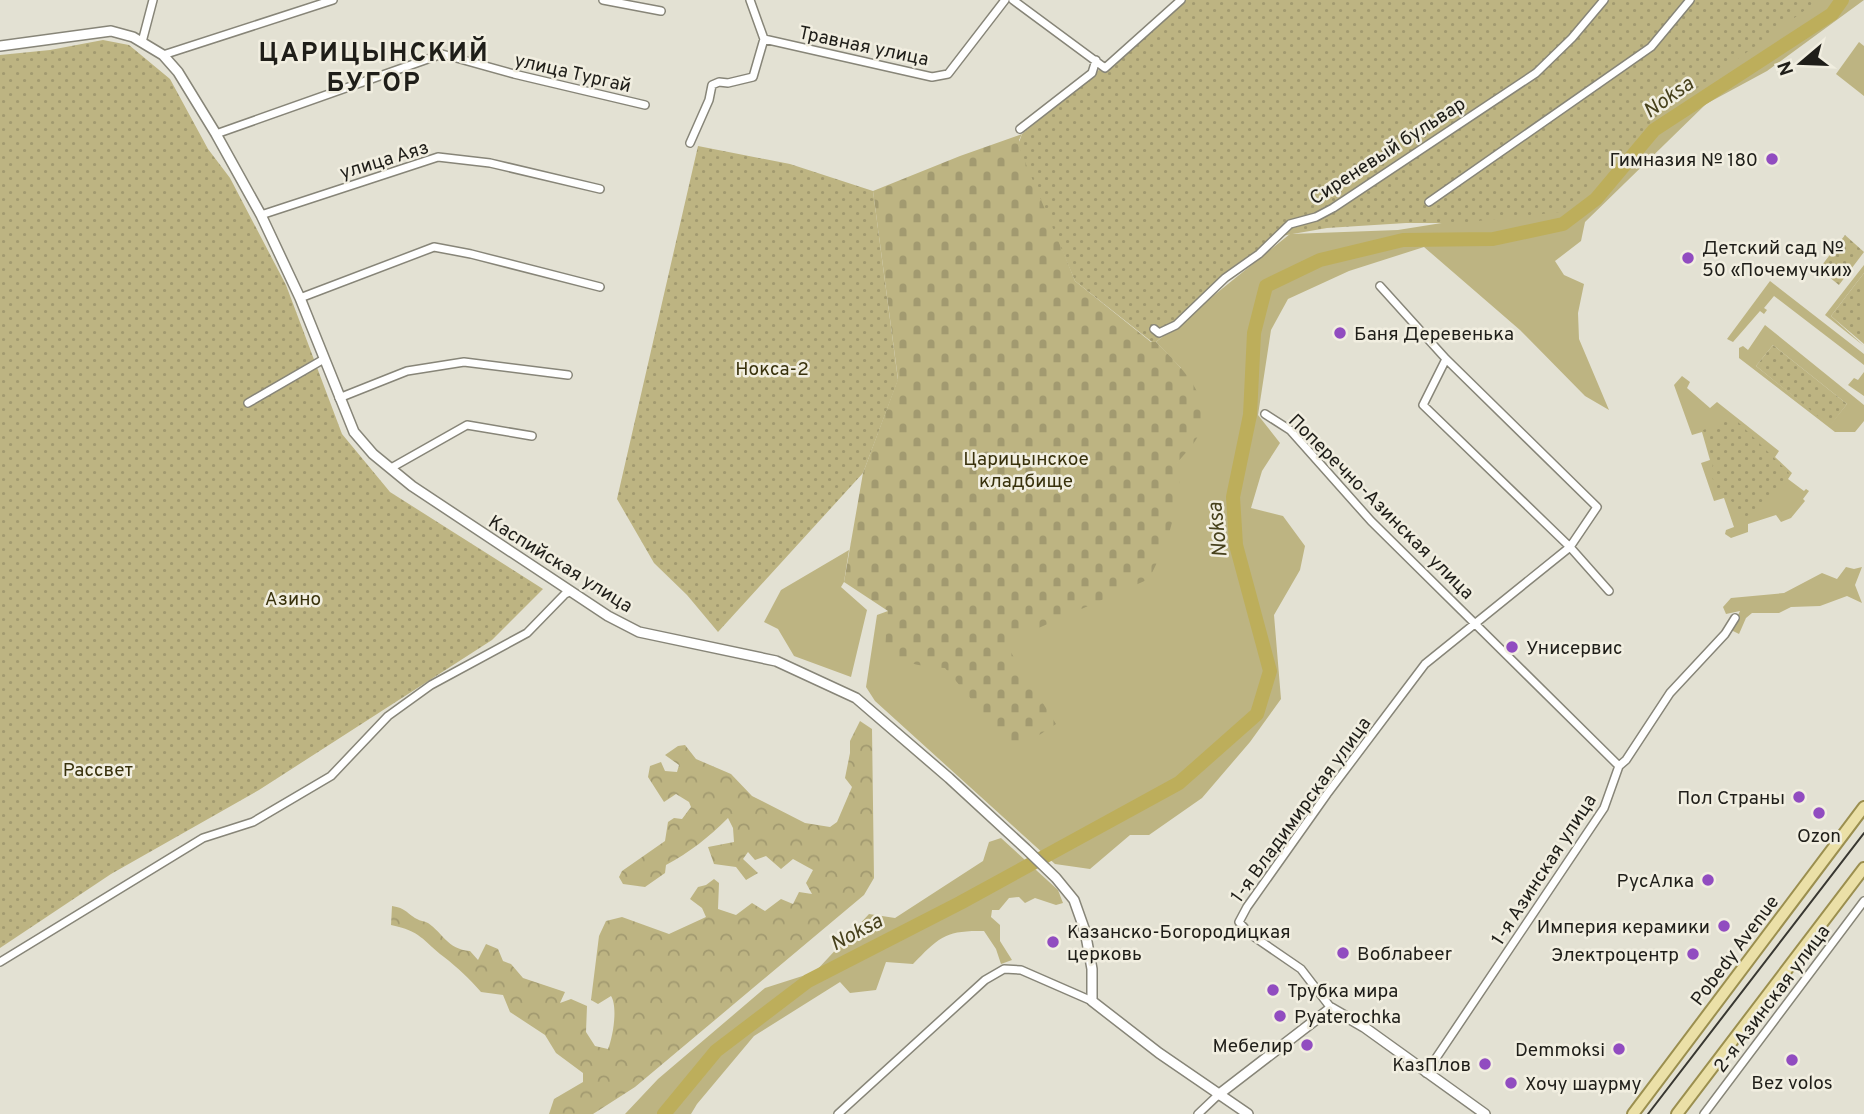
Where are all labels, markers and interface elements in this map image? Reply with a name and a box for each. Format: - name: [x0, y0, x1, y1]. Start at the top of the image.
- street label: Травная улица: [796, 21, 931, 72]
- north arrow: [1766, 28, 1836, 98]
- district label: ЦАРИЦЫНСКИЙ БУГОР: [258, 36, 490, 101]
- street label: улица Тургай: [512, 49, 633, 99]
- text: N: [1773, 58, 1800, 78]
- water label: Noksa: [1638, 71, 1699, 125]
- street label: Сиреневый бульвар: [1306, 92, 1471, 211]
- street label: улица Аяз: [337, 136, 432, 186]
- place label: Гимназия № 180: [1610, 149, 1758, 173]
- marker: Гимназия № 180: [1764, 151, 1780, 167]
- place label: Детский сад № 50 «Почемучки»: [1702, 237, 1852, 283]
- marker: Детский сад № 50 «Почемучки»: [1680, 250, 1696, 266]
- place label: Баня Деревенька: [1354, 323, 1514, 347]
- marker: Баня Деревенька: [1332, 325, 1348, 341]
- park label: Нокса-2: [735, 358, 809, 382]
- street label: Поперечно-Азинская улица: [1283, 409, 1479, 605]
- park label: Царицынское кладбище: [963, 448, 1089, 494]
- water label: Noksa: [1202, 501, 1235, 559]
- street label: Каспийская улица: [483, 511, 637, 619]
- park label: Азино: [265, 588, 321, 612]
- place label: Унисервис: [1526, 637, 1623, 661]
- marker: Унисервис: [1504, 639, 1520, 655]
- street label: 1-я Владимирская улица: [1226, 713, 1377, 908]
- park label: Рассвет: [63, 759, 134, 783]
- place label: Пол Страны: [1677, 787, 1785, 811]
- marker: Пол Страны: [1791, 789, 1807, 805]
- street label: 1-я Азинская улица: [1487, 790, 1603, 950]
- marker: Ozon: [1811, 805, 1827, 821]
- place label: Ozon: [1797, 825, 1841, 849]
- place label: РусАлка: [1616, 870, 1694, 894]
- marker: РусАлка: [1700, 872, 1716, 888]
- street label: Pobedy Avenue: [1686, 891, 1785, 1011]
- water label: Noksa: [826, 908, 888, 958]
- place label: Империя керамики: [1537, 916, 1710, 940]
- marker: Империя керамики: [1716, 918, 1732, 934]
- street label: 2-я Азинская улица: [1709, 920, 1836, 1078]
- place label: Казанско-Богородицкая церковь: [1067, 921, 1291, 967]
- marker: Казанско-Богородицкая церковь: [1045, 934, 1061, 950]
- place label: Воблаbeer: [1357, 943, 1453, 967]
- place label: Электроцентр: [1551, 944, 1679, 968]
- marker: Воблаbeer: [1335, 945, 1351, 961]
- marker: Электроцентр: [1685, 946, 1701, 962]
- place label: Трубка мира: [1287, 980, 1398, 1004]
- marker: Трубка мира: [1265, 982, 1281, 998]
- place label: Pyaterochka: [1294, 1006, 1401, 1030]
- marker: Pyaterochka: [1272, 1008, 1288, 1024]
- place label: Мебелир: [1213, 1035, 1293, 1059]
- marker: Мебелир: [1299, 1037, 1315, 1053]
- place label: Demmoksi: [1515, 1039, 1605, 1063]
- marker: Demmoksi: [1611, 1041, 1627, 1057]
- marker: Bez volos: [1784, 1052, 1800, 1068]
- place label: КазПлов: [1392, 1054, 1471, 1078]
- marker: КазПлов: [1477, 1056, 1493, 1072]
- place label: Bez volos: [1751, 1072, 1833, 1096]
- place label: Хочу шаурму: [1525, 1073, 1642, 1097]
- marker: Хочу шаурму: [1503, 1075, 1519, 1091]

